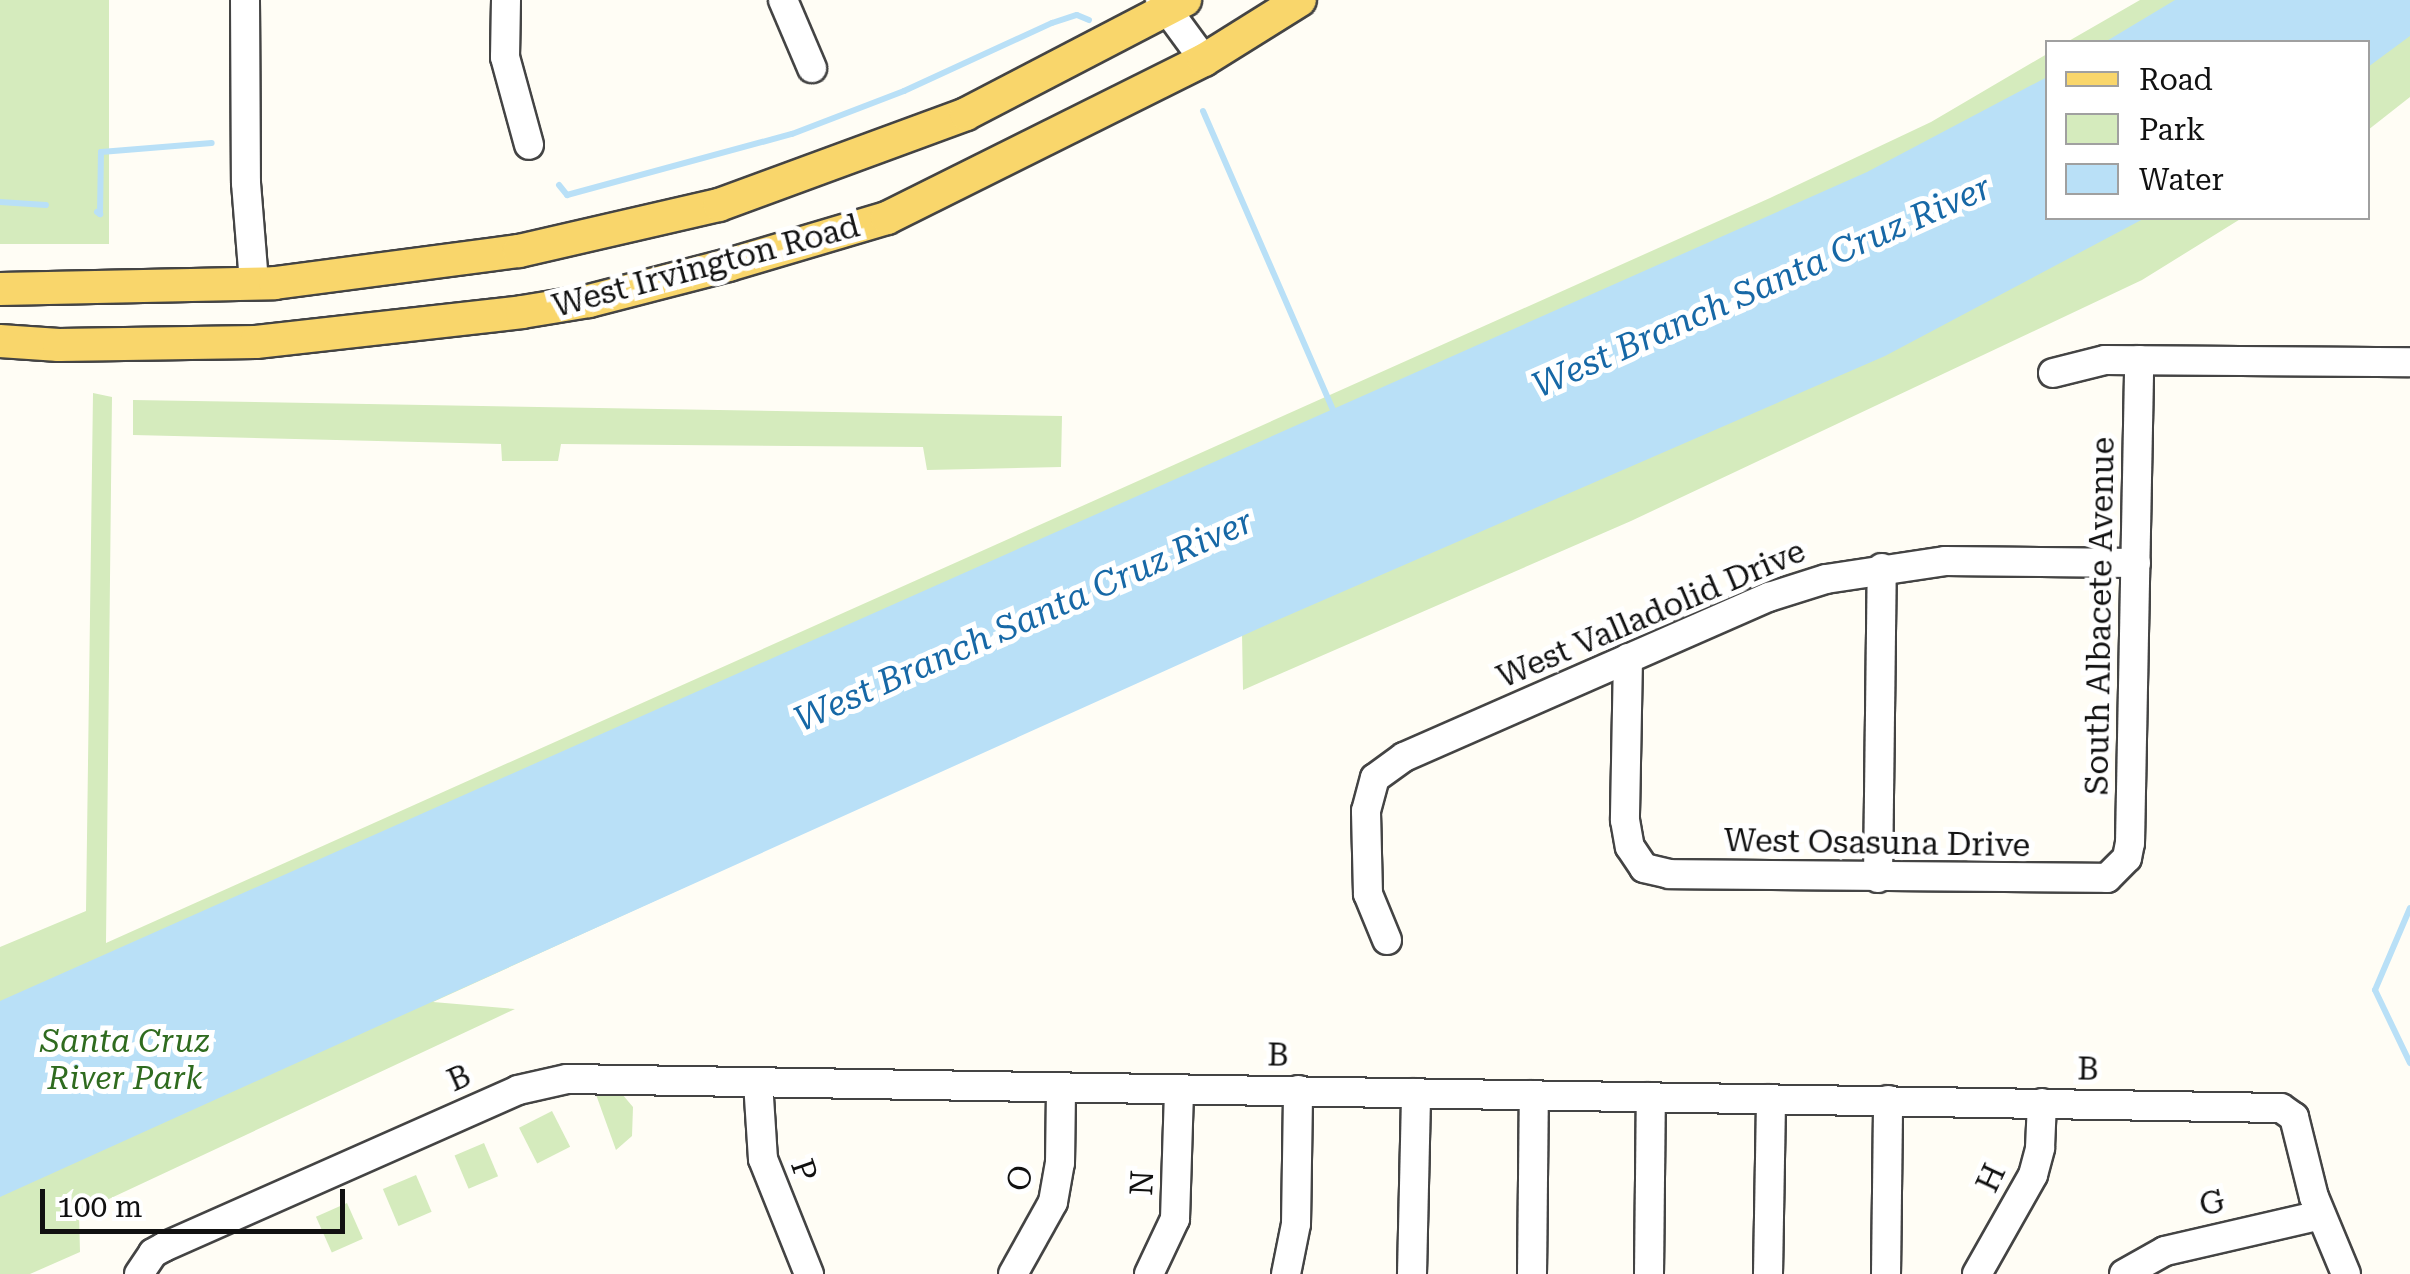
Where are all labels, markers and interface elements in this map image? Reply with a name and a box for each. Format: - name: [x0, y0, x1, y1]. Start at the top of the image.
- legend: [2045, 40, 2370, 220]
- text: Road: [2139, 62, 2213, 97]
- text: Park: [2139, 112, 2205, 147]
- text: Water: [2139, 162, 2224, 197]
- water label: West Branch Santa Cruz River: [1526, 167, 1998, 407]
- street label: West Irvington Road: [548, 207, 864, 325]
- street label: South Albacete Avenue: [2078, 437, 2122, 795]
- water label: West Branch Santa Cruz River: [788, 501, 1260, 741]
- street label: West Valladolid Drive: [1491, 532, 1811, 696]
- street label: West Osasuna Drive: [1724, 821, 2030, 865]
- park label: Santa Cruz River Park: [40, 1023, 210, 1098]
- street label: B: [1267, 1036, 1289, 1074]
- street label: B: [2077, 1050, 2099, 1088]
- street label: B: [441, 1056, 477, 1100]
- street label: P: [782, 1154, 826, 1186]
- street label: H: [1968, 1158, 2014, 1198]
- street label: O: [999, 1162, 1041, 1194]
- scale bar: [45, 1169, 350, 1231]
- street label: N: [1122, 1169, 1162, 1197]
- street label: G: [2196, 1182, 2228, 1224]
- text: 100 m: [57, 1189, 142, 1224]

